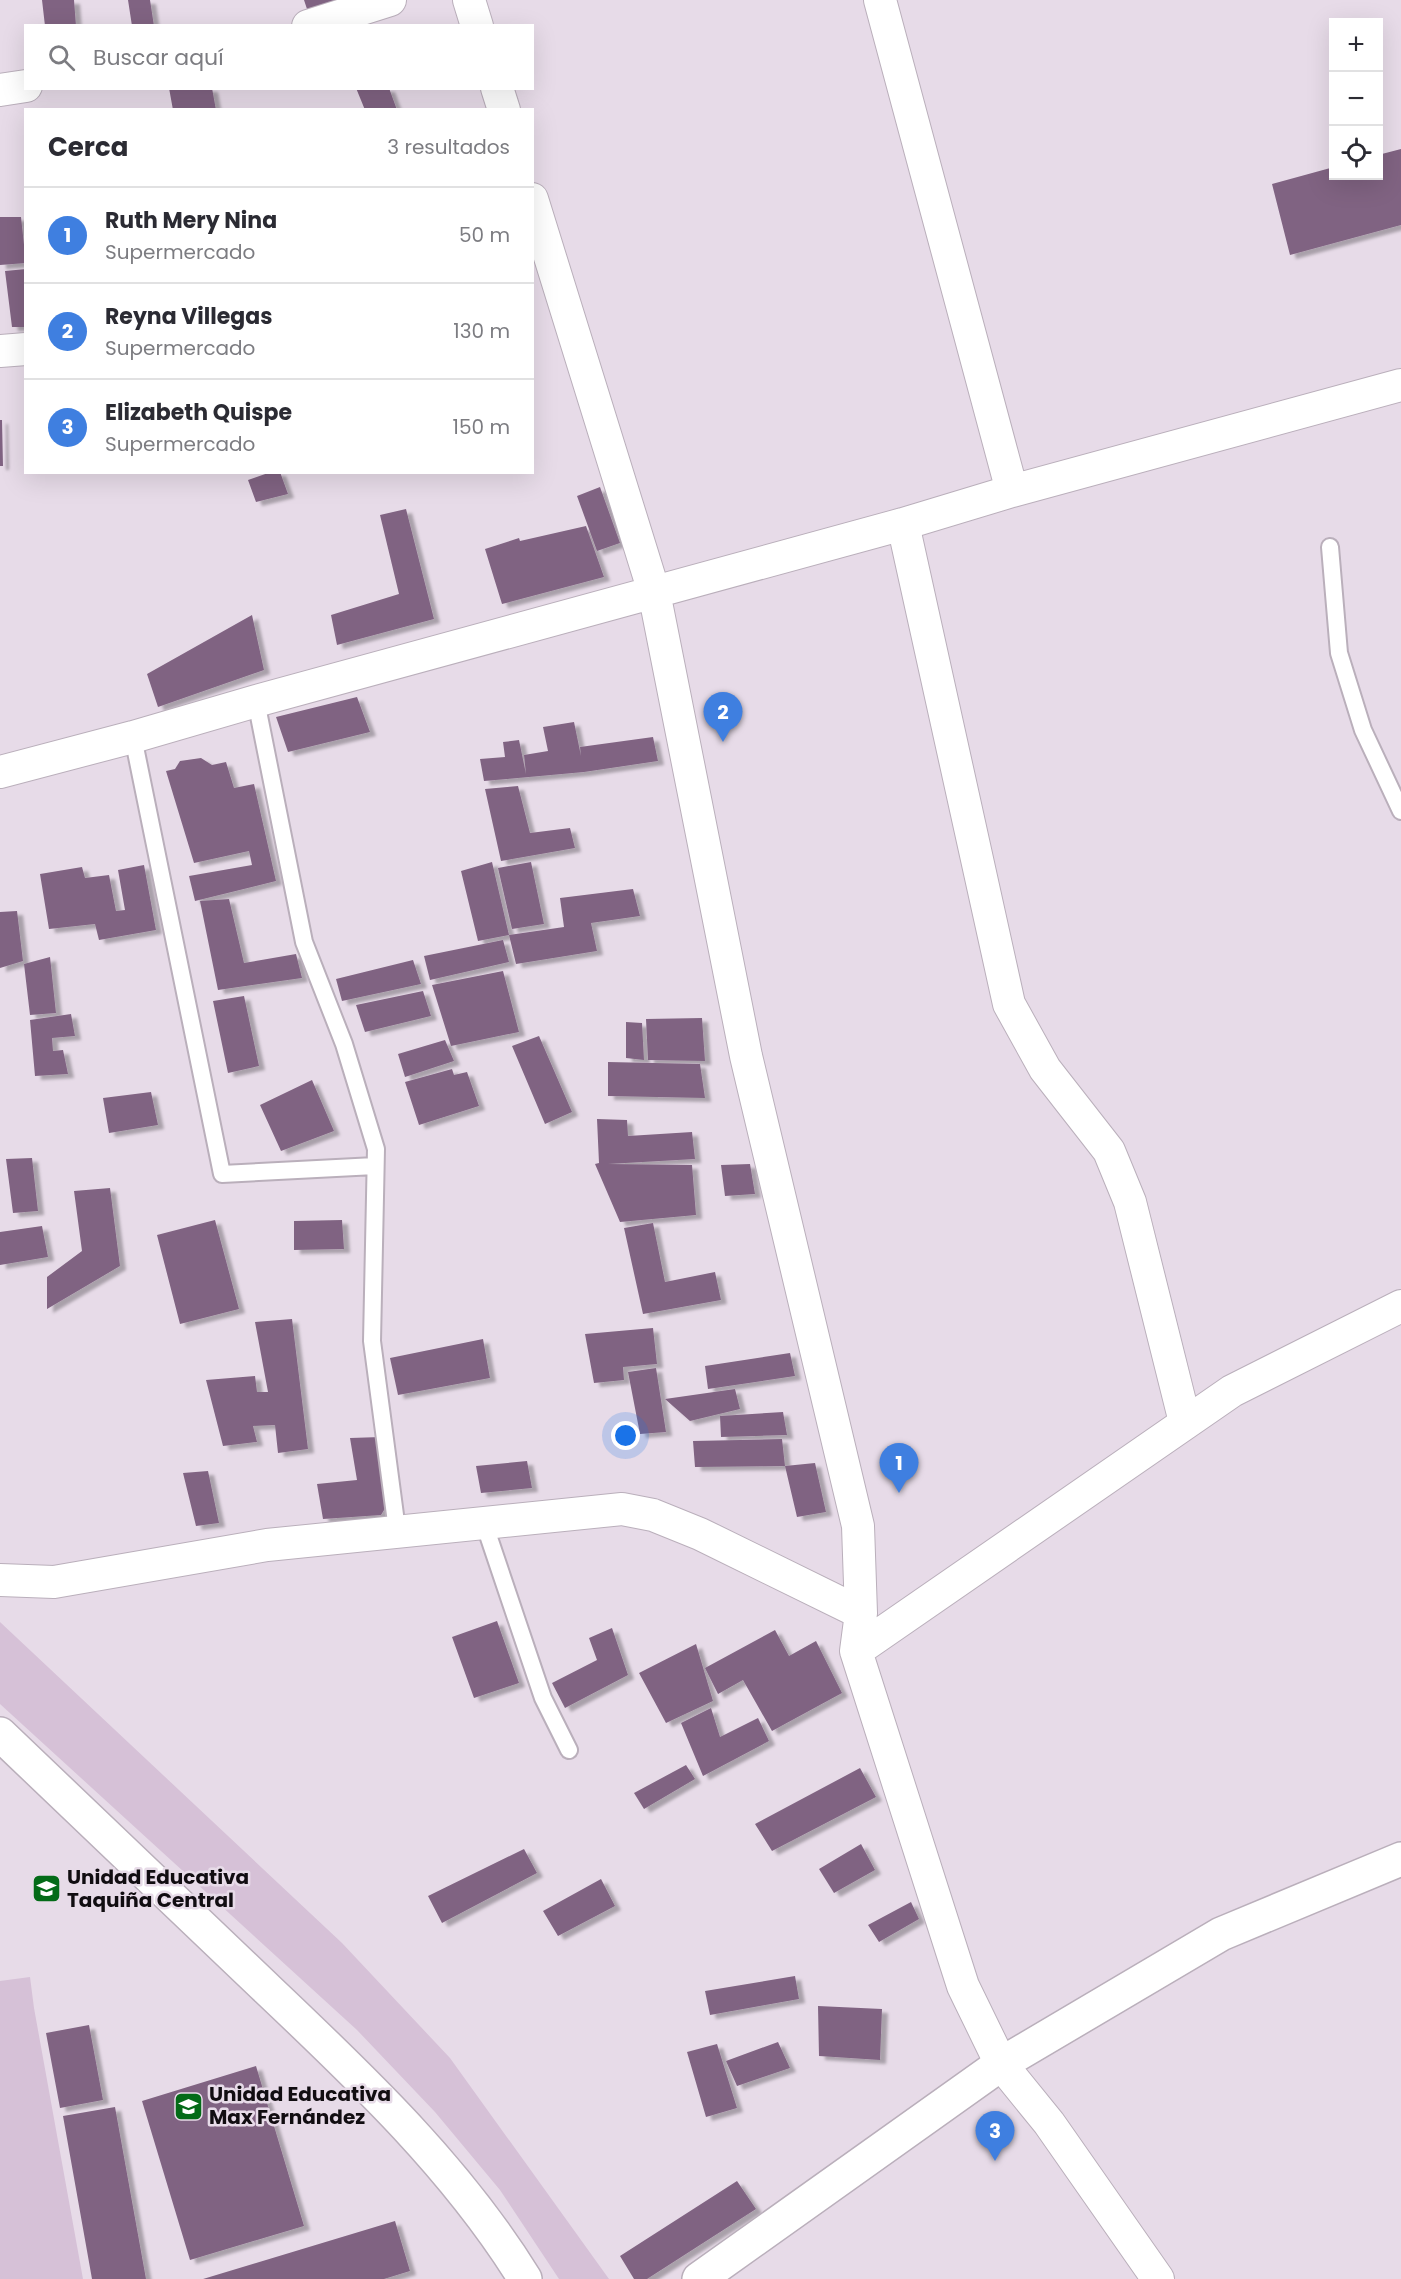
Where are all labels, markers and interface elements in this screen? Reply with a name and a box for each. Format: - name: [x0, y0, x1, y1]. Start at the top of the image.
- map controls: [1329, 18, 1383, 180]
- button: +: [1329, 18, 1383, 72]
- search box: [24, 24, 534, 90]
- icon: search: [45, 41, 78, 74]
- text: Buscar aquí: [93, 42, 224, 73]
- button: −: [1329, 72, 1383, 126]
- button: locate: [1329, 126, 1383, 180]
- text: Cerca: [48, 129, 128, 165]
- text: 3 resultados: [387, 133, 510, 161]
- text: Ruth Mery Nina: [105, 205, 277, 236]
- text: 1: [64, 221, 71, 249]
- text: 50 m: [459, 221, 510, 249]
- text: Supermercado: [105, 238, 255, 266]
- text: Reyna Villegas: [105, 301, 272, 332]
- text: 2: [62, 317, 73, 345]
- text: 130 m: [453, 317, 510, 345]
- text: Supermercado: [105, 334, 255, 362]
- text: Elizabeth Quispe: [105, 397, 292, 428]
- text: 3: [61, 413, 74, 441]
- text: 150 m: [453, 413, 510, 441]
- text: Supermercado: [105, 430, 255, 458]
- pin: 2: [704, 692, 742, 742]
- your location: [611, 1421, 640, 1450]
- pin: 1: [880, 1444, 918, 1493]
- place label: Unidad Educativa Taquiña Central: [67, 1863, 249, 1914]
- school or university icon: Unidad Educativa Taquiña Central: [30, 1873, 62, 1905]
- place label: Unidad Educativa Max Fernández: [209, 2080, 391, 2131]
- school or university icon: Unidad Educativa Max Fernández: [172, 2090, 204, 2122]
- pin: 3: [976, 2112, 1014, 2161]

